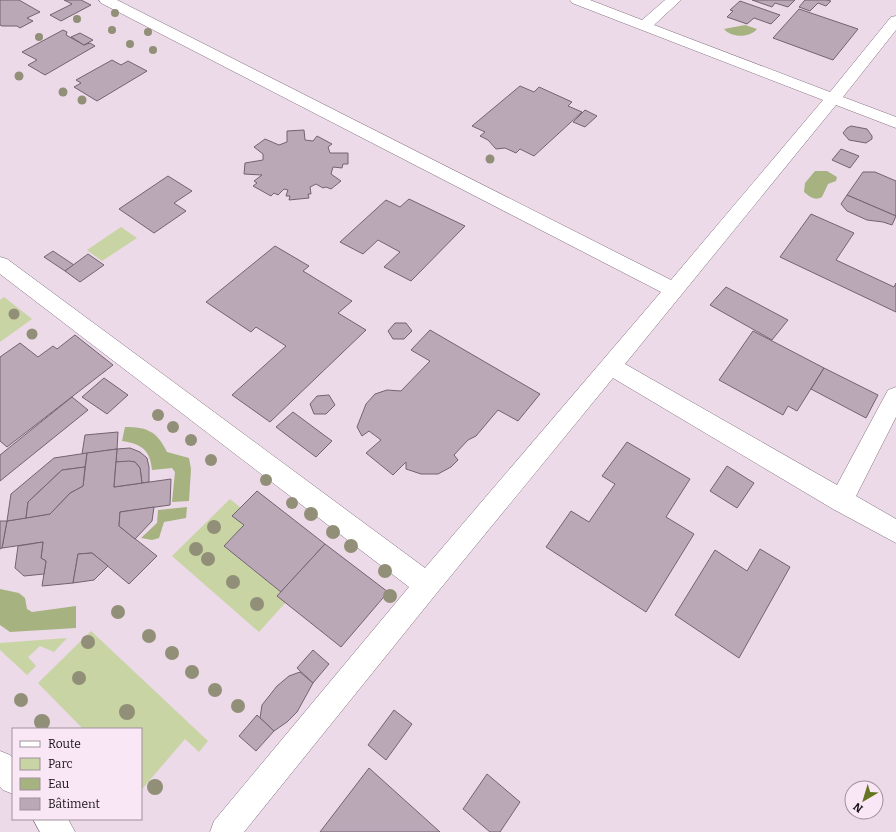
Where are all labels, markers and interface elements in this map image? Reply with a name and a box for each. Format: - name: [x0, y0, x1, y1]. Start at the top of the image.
- legend: [12, 728, 142, 820]
- text: Route: [48, 737, 81, 751]
- text: Parc: [48, 757, 73, 771]
- text: Eau: [48, 777, 70, 791]
- north arrow: [844, 780, 884, 820]
- text: Bâtiment: [48, 797, 101, 811]
- text: N: [850, 799, 866, 815]

